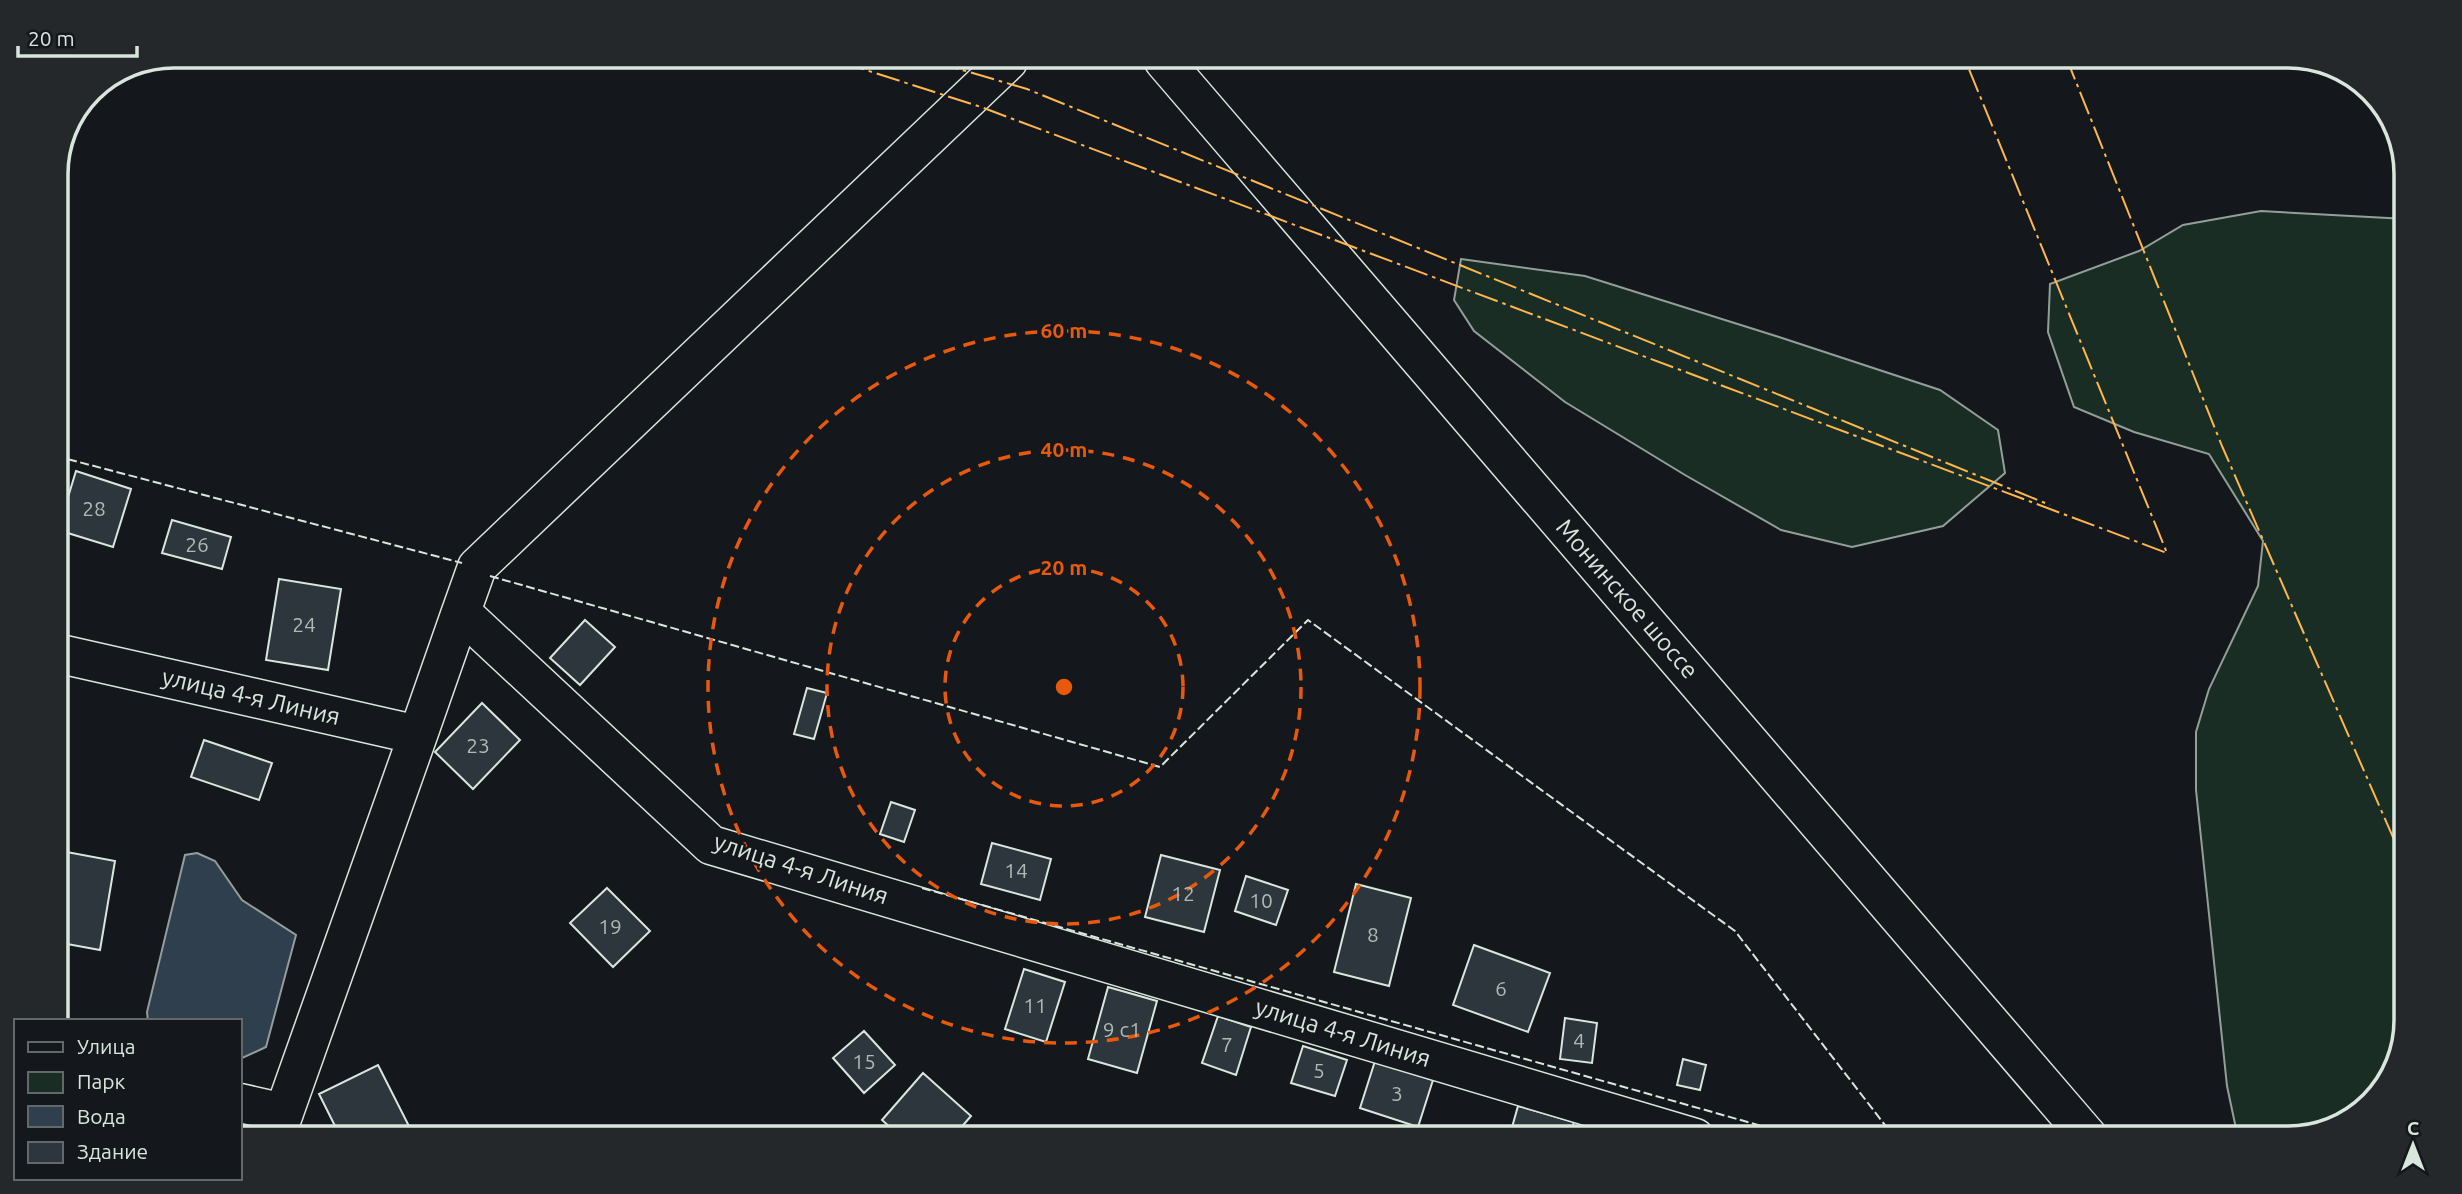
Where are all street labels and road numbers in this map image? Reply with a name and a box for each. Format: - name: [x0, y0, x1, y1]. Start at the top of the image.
- street label: Монинское шоссе: [1551, 514, 1704, 684]
- street label: улица 4-я Линия: [159, 663, 343, 730]
- street label: улица 4-я Линия: [710, 828, 892, 909]
- street label: улица 4-я Линия: [1252, 993, 1434, 1072]

